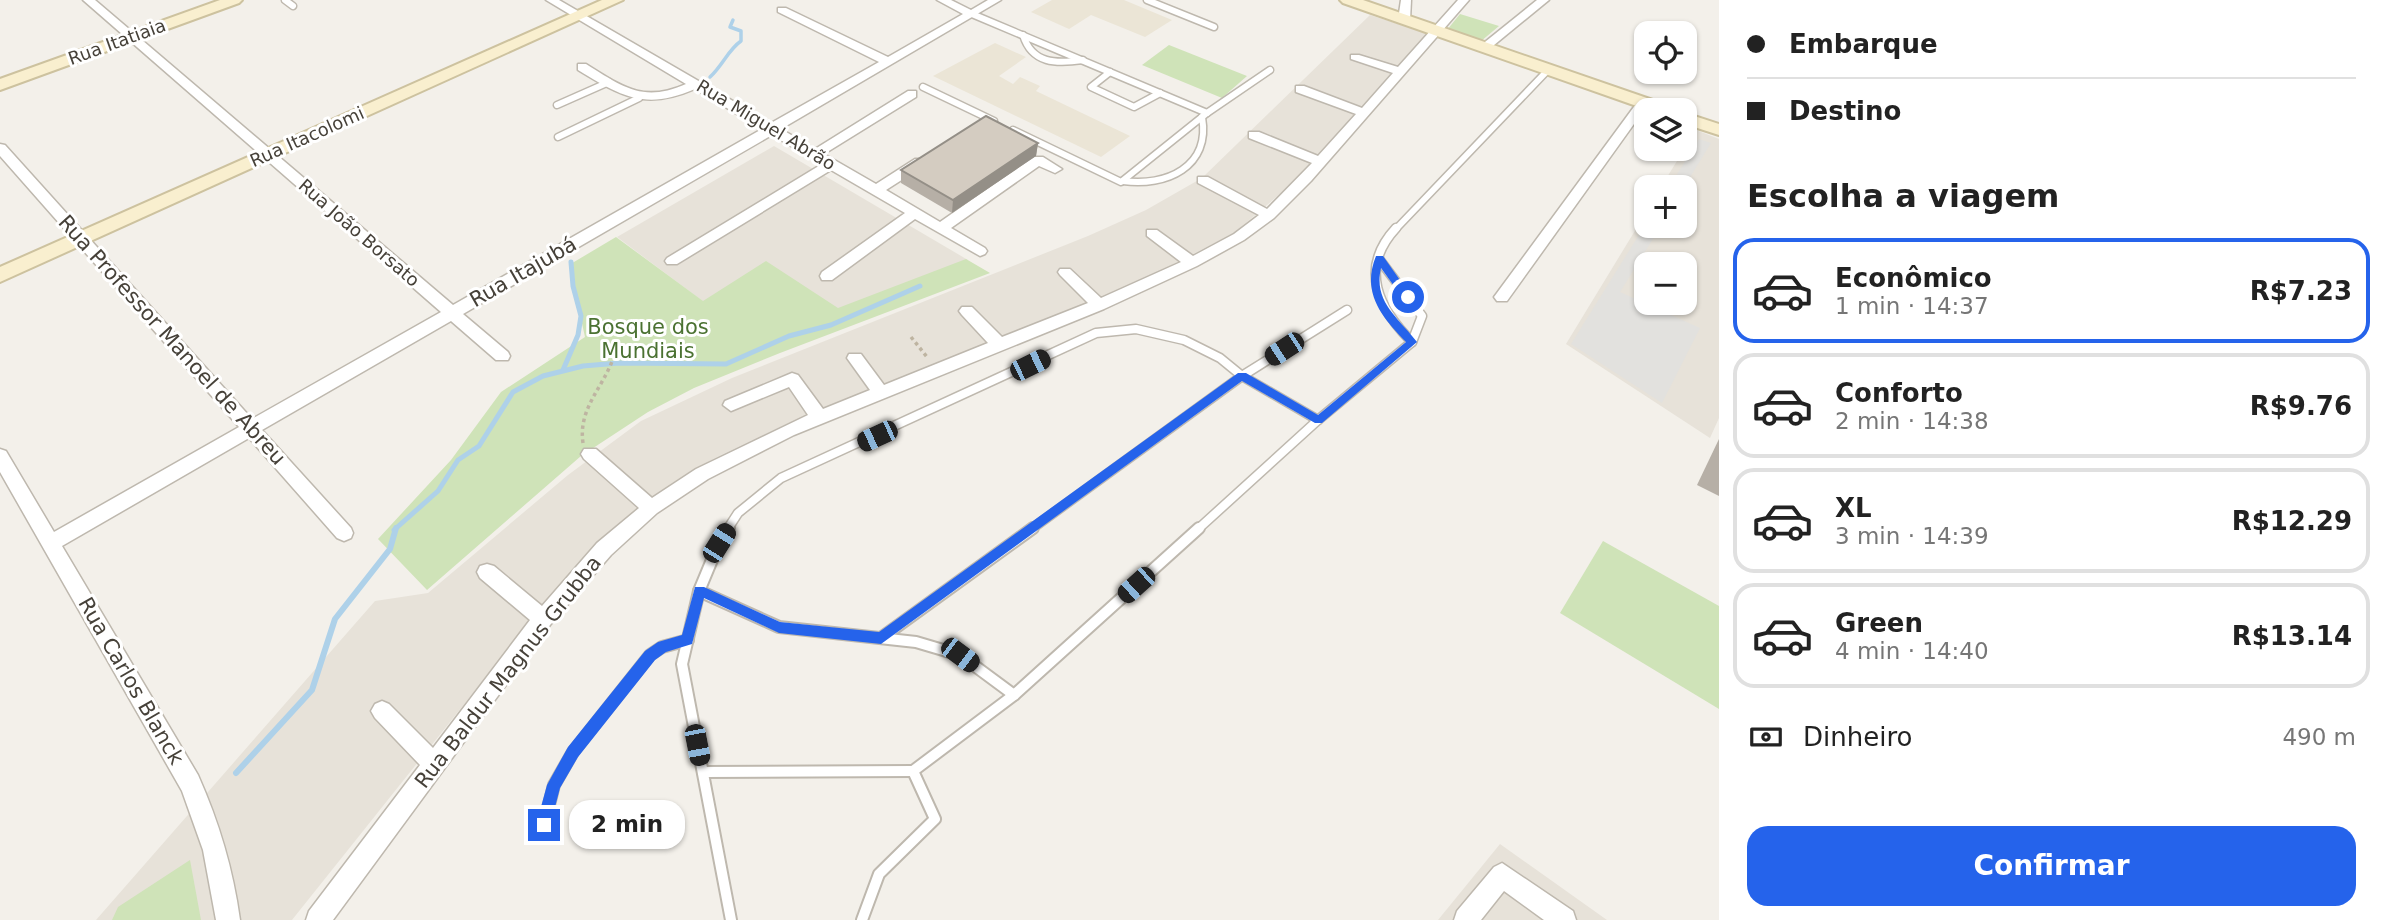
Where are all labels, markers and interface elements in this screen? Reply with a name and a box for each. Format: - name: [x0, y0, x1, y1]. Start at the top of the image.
- street label: Rua Itatiaia: [65, 14, 169, 69]
- map controls: [1634, 21, 1697, 315]
- button: locate: [1634, 21, 1697, 84]
- text: Embarque: [1789, 29, 1938, 59]
- street label: Rua Miguel Abrão: [693, 75, 839, 174]
- text: Destino: [1789, 96, 1901, 126]
- button: layers: [1634, 98, 1697, 161]
- street label: Rua Itacolomi: [246, 102, 367, 171]
- street label: Rua João Borsato: [295, 174, 424, 291]
- button: +: [1634, 175, 1697, 238]
- text: Escolha a viagem: [1747, 177, 2059, 215]
- street label: Rua Professor Manoel de Abreu: [53, 210, 291, 470]
- street label: Rua Itajubá: [465, 232, 581, 312]
- button: −: [1634, 252, 1697, 315]
- icon: car: [1751, 259, 1814, 322]
- text: Econômico: [1835, 263, 1992, 293]
- text: R$7.23: [2250, 276, 2352, 306]
- route start: [1392, 281, 1424, 313]
- text: 1 min · 14:37: [1835, 293, 1989, 319]
- park label: Bosque dos Mundiais: [587, 315, 709, 363]
- car: [1261, 329, 1308, 369]
- car: [1007, 346, 1054, 384]
- icon: car: [1751, 374, 1814, 437]
- text: Conforto: [1835, 378, 1963, 408]
- text: R$9.76: [2250, 391, 2352, 421]
- text: 2 min · 14:38: [1835, 408, 1989, 434]
- car: [854, 418, 901, 454]
- icon: car: [1751, 489, 1814, 552]
- text: XL: [1835, 493, 1872, 523]
- text: R$12.29: [2232, 506, 2352, 536]
- car: [699, 520, 740, 566]
- text: 3 min · 14:39: [1835, 523, 1989, 549]
- street label: Rua Baldur Magnus Grubba: [410, 551, 606, 793]
- car: [1114, 563, 1159, 607]
- street label: Rua Carlos Blanck: [73, 593, 189, 770]
- icon: car: [1751, 604, 1814, 667]
- text: Green: [1835, 608, 1923, 638]
- text: R$13.14: [2232, 621, 2352, 651]
- car: [937, 634, 984, 676]
- text: 4 min · 14:40: [1835, 638, 1989, 664]
- icon: cash: [1747, 718, 1785, 756]
- car: [683, 722, 712, 768]
- text: Dinheiro: [1803, 722, 1912, 752]
- text: 490 m: [2282, 724, 2356, 750]
- callout: 2 min: [568, 800, 684, 850]
- route end: [528, 809, 560, 841]
- text: 2 min: [591, 811, 663, 837]
- button: Confirmar: [1747, 826, 2356, 906]

